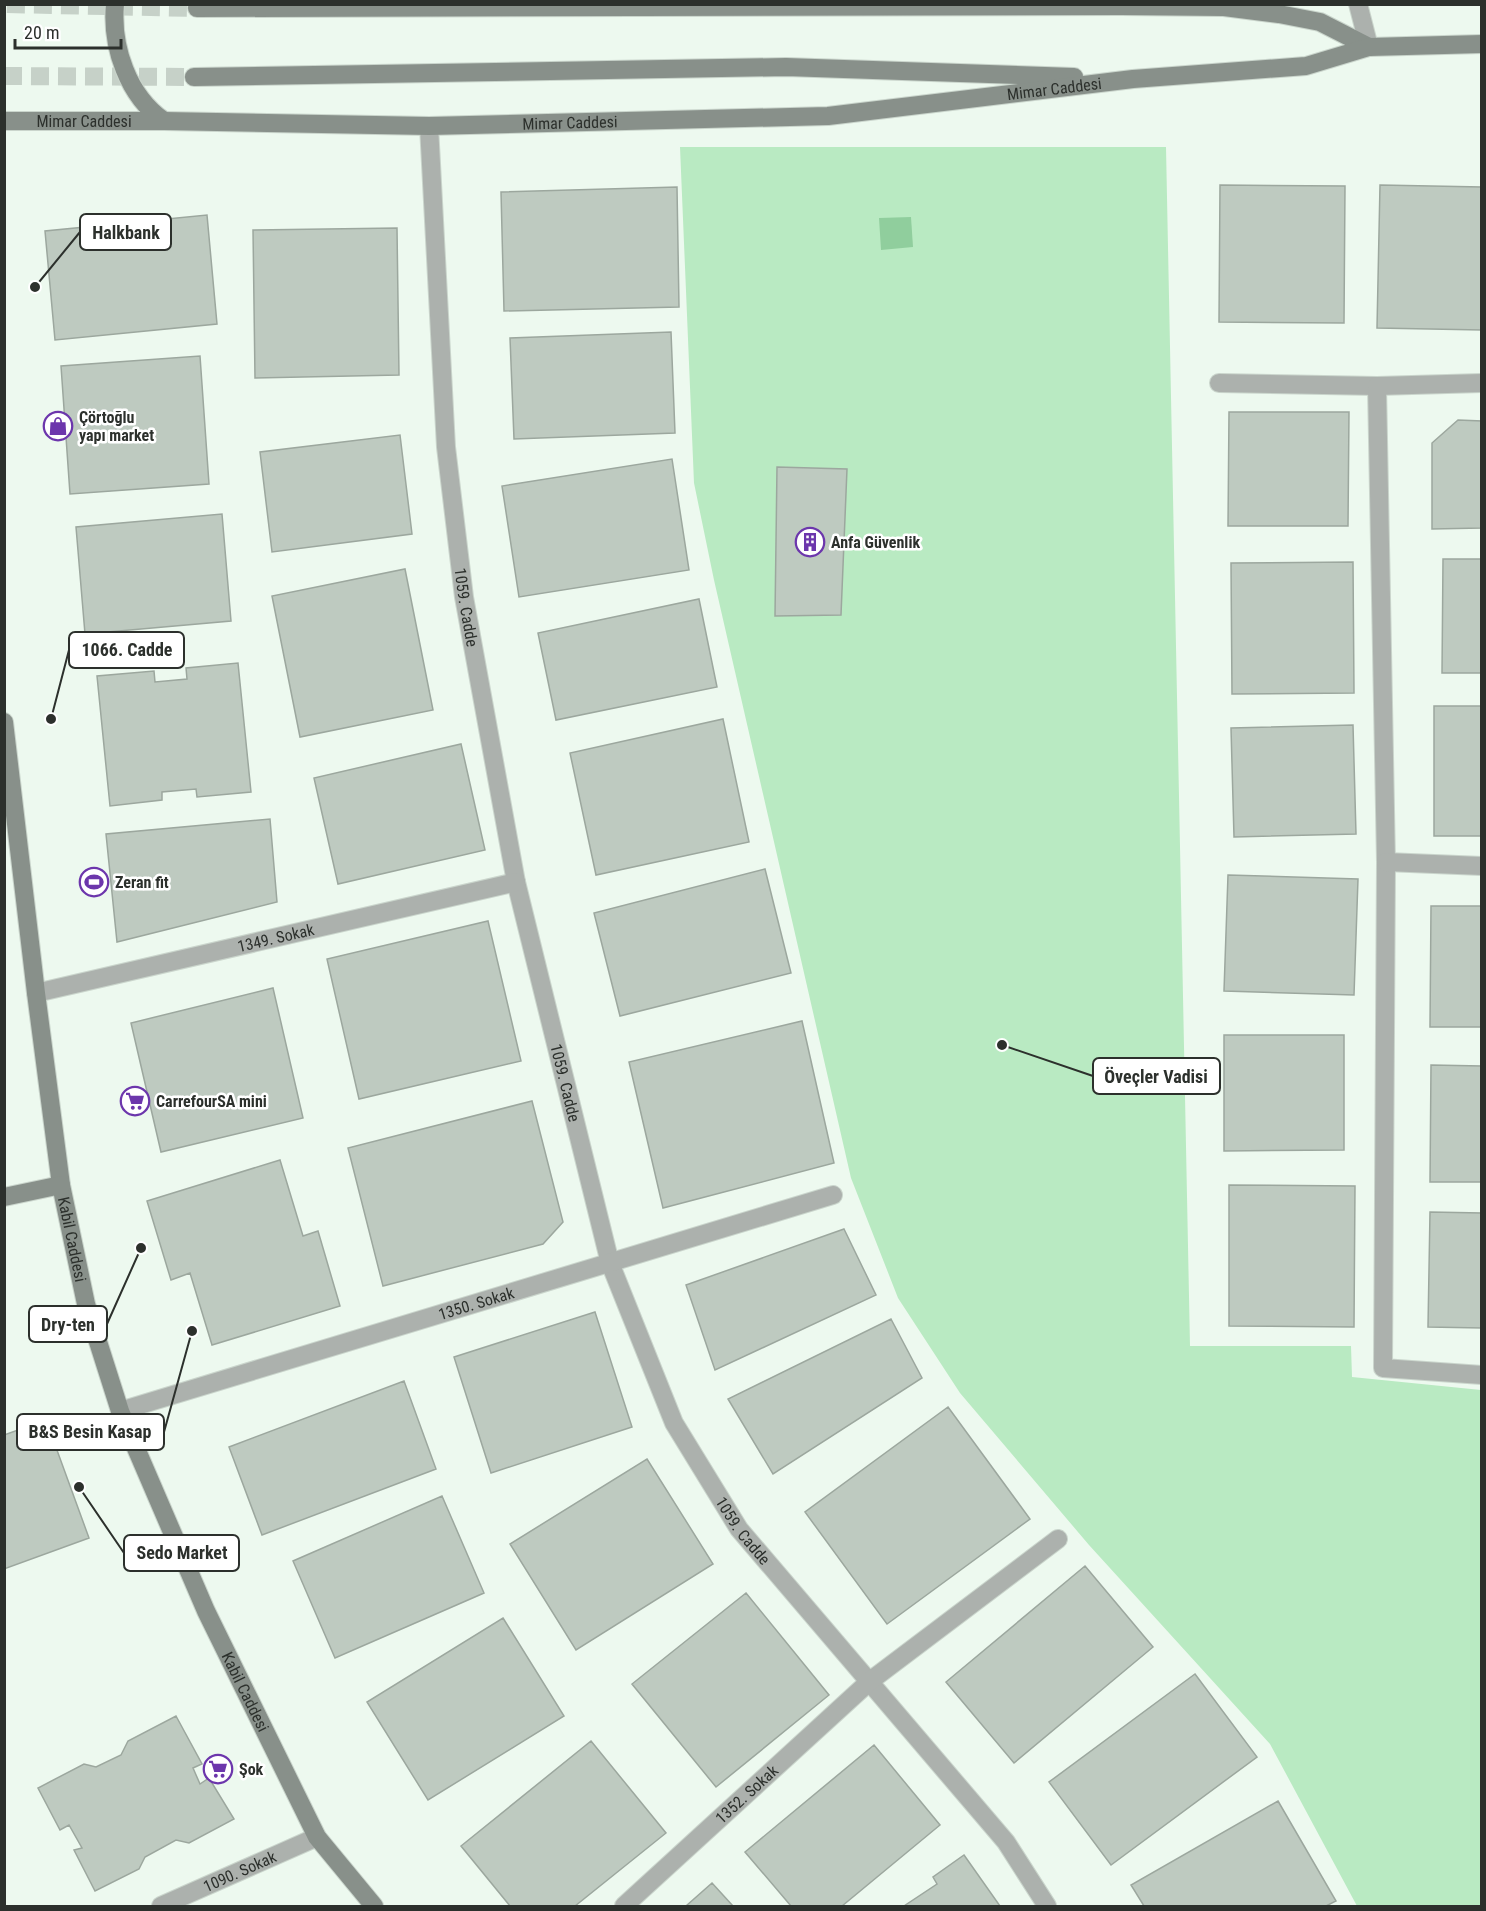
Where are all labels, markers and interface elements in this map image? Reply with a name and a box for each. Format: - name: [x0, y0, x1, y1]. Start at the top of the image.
- scale bar: [15, 12, 122, 50]
- text: 20 m: [24, 22, 59, 43]
- street label: Mimar Caddesi: [1006, 74, 1103, 104]
- street label: Mimar Caddesi: [36, 112, 132, 131]
- street label: Mimar Caddesi: [522, 112, 618, 134]
- callout: Halkbank: [80, 214, 171, 250]
- text: Halkbank: [92, 222, 160, 243]
- place label: Çörtoğlu yapı market: [79, 408, 154, 445]
- shop icon: Çörtoğlu yapı market: [42, 410, 74, 442]
- building icon: Anfa Güvenlik: [794, 526, 826, 558]
- place label: Anfa Güvenlik: [831, 533, 920, 552]
- street label: 1059. Cadde: [451, 567, 482, 648]
- callout: 1066. Cadde: [69, 632, 184, 668]
- text: 1066. Cadde: [82, 639, 173, 660]
- sports icon: Zeran fit: [78, 866, 110, 898]
- place label: Zeran fit: [115, 873, 169, 892]
- street label: 1349. Sokak: [236, 920, 317, 956]
- street label: 1059. Cadde: [546, 1042, 584, 1124]
- callout: Öveçler Vadisi: [1093, 1058, 1220, 1094]
- text: Öveçler Vadisi: [1104, 1066, 1208, 1087]
- supermarket icon: CarrefourSA mini: [119, 1085, 151, 1117]
- place label: CarrefourSA mini: [156, 1092, 267, 1111]
- street label: Kabil Caddesi: [54, 1195, 90, 1284]
- street label: 1350. Sokak: [436, 1283, 517, 1324]
- callout: Dry-ten: [29, 1306, 107, 1342]
- text: Dry-ten: [41, 1314, 95, 1335]
- callout: B&S Besin Kasap: [17, 1414, 164, 1450]
- text: B&S Besin Kasap: [29, 1421, 151, 1442]
- street label: 1059. Cadde: [712, 1493, 774, 1569]
- callout: Sedo Market: [124, 1535, 239, 1571]
- text: Sedo Market: [136, 1542, 228, 1563]
- street label: Kabil Caddesi: [218, 1649, 273, 1735]
- supermarket icon: Şok: [202, 1753, 234, 1785]
- place label: Şok: [239, 1760, 264, 1779]
- street label: 1352. Sokak: [712, 1760, 783, 1828]
- street label: 1090. Sokak: [200, 1847, 280, 1896]

